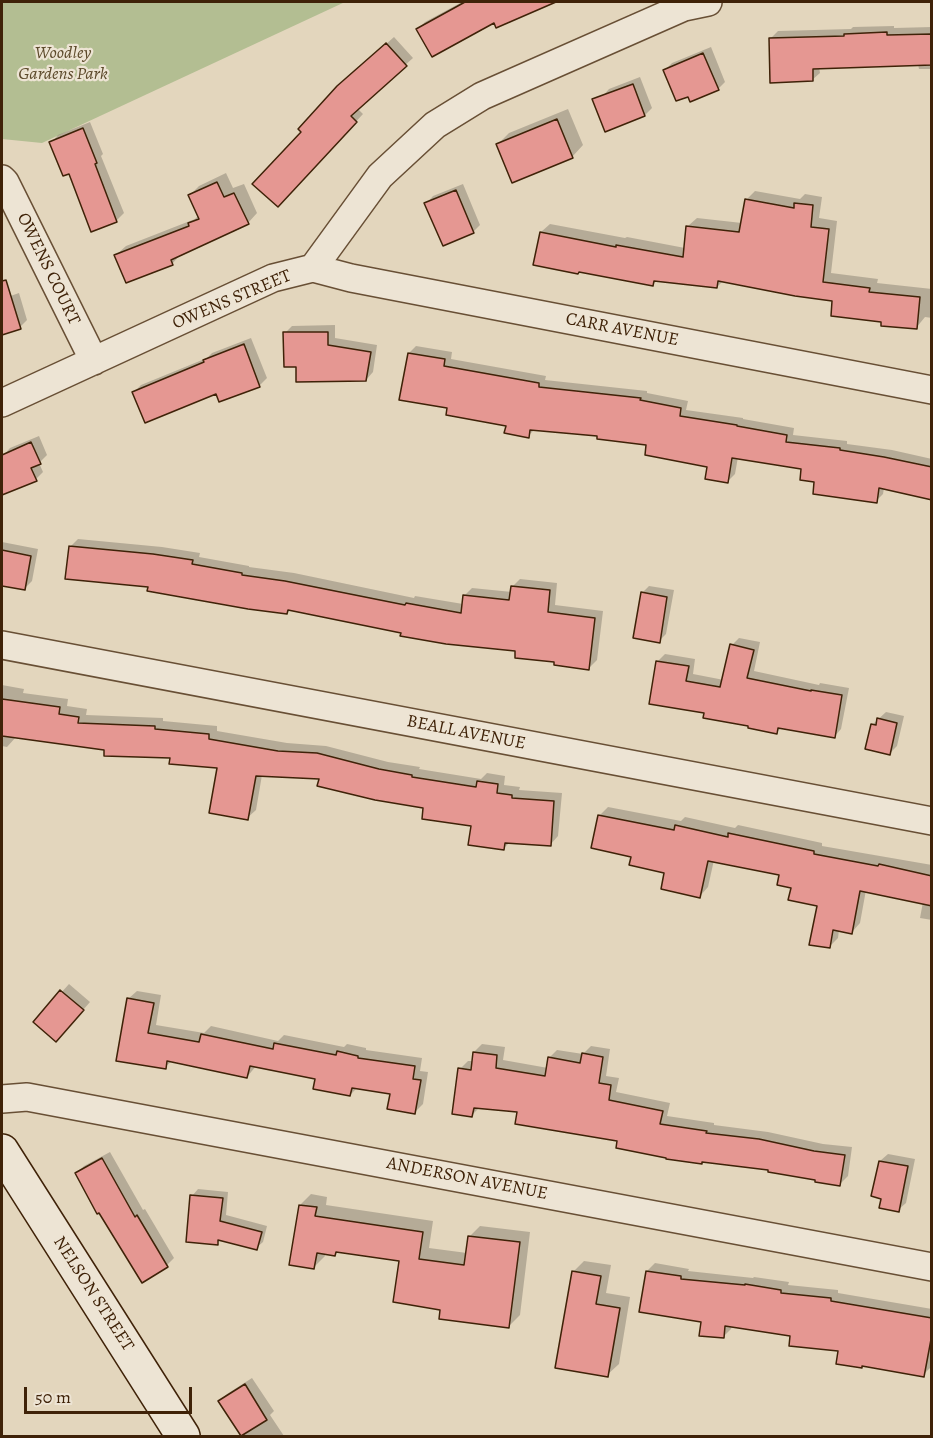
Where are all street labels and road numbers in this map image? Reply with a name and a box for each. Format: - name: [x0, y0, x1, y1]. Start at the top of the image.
- street label: OWENS COURT: [12, 209, 84, 329]
- street label: OWENS STREET: [169, 265, 295, 335]
- street label: CARR AVENUE: [564, 308, 680, 352]
- street label: BEALL AVENUE: [405, 711, 527, 755]
- street label: ANDERSON AVENUE: [385, 1153, 549, 1205]
- street label: NELSON STREET: [48, 1232, 138, 1356]

